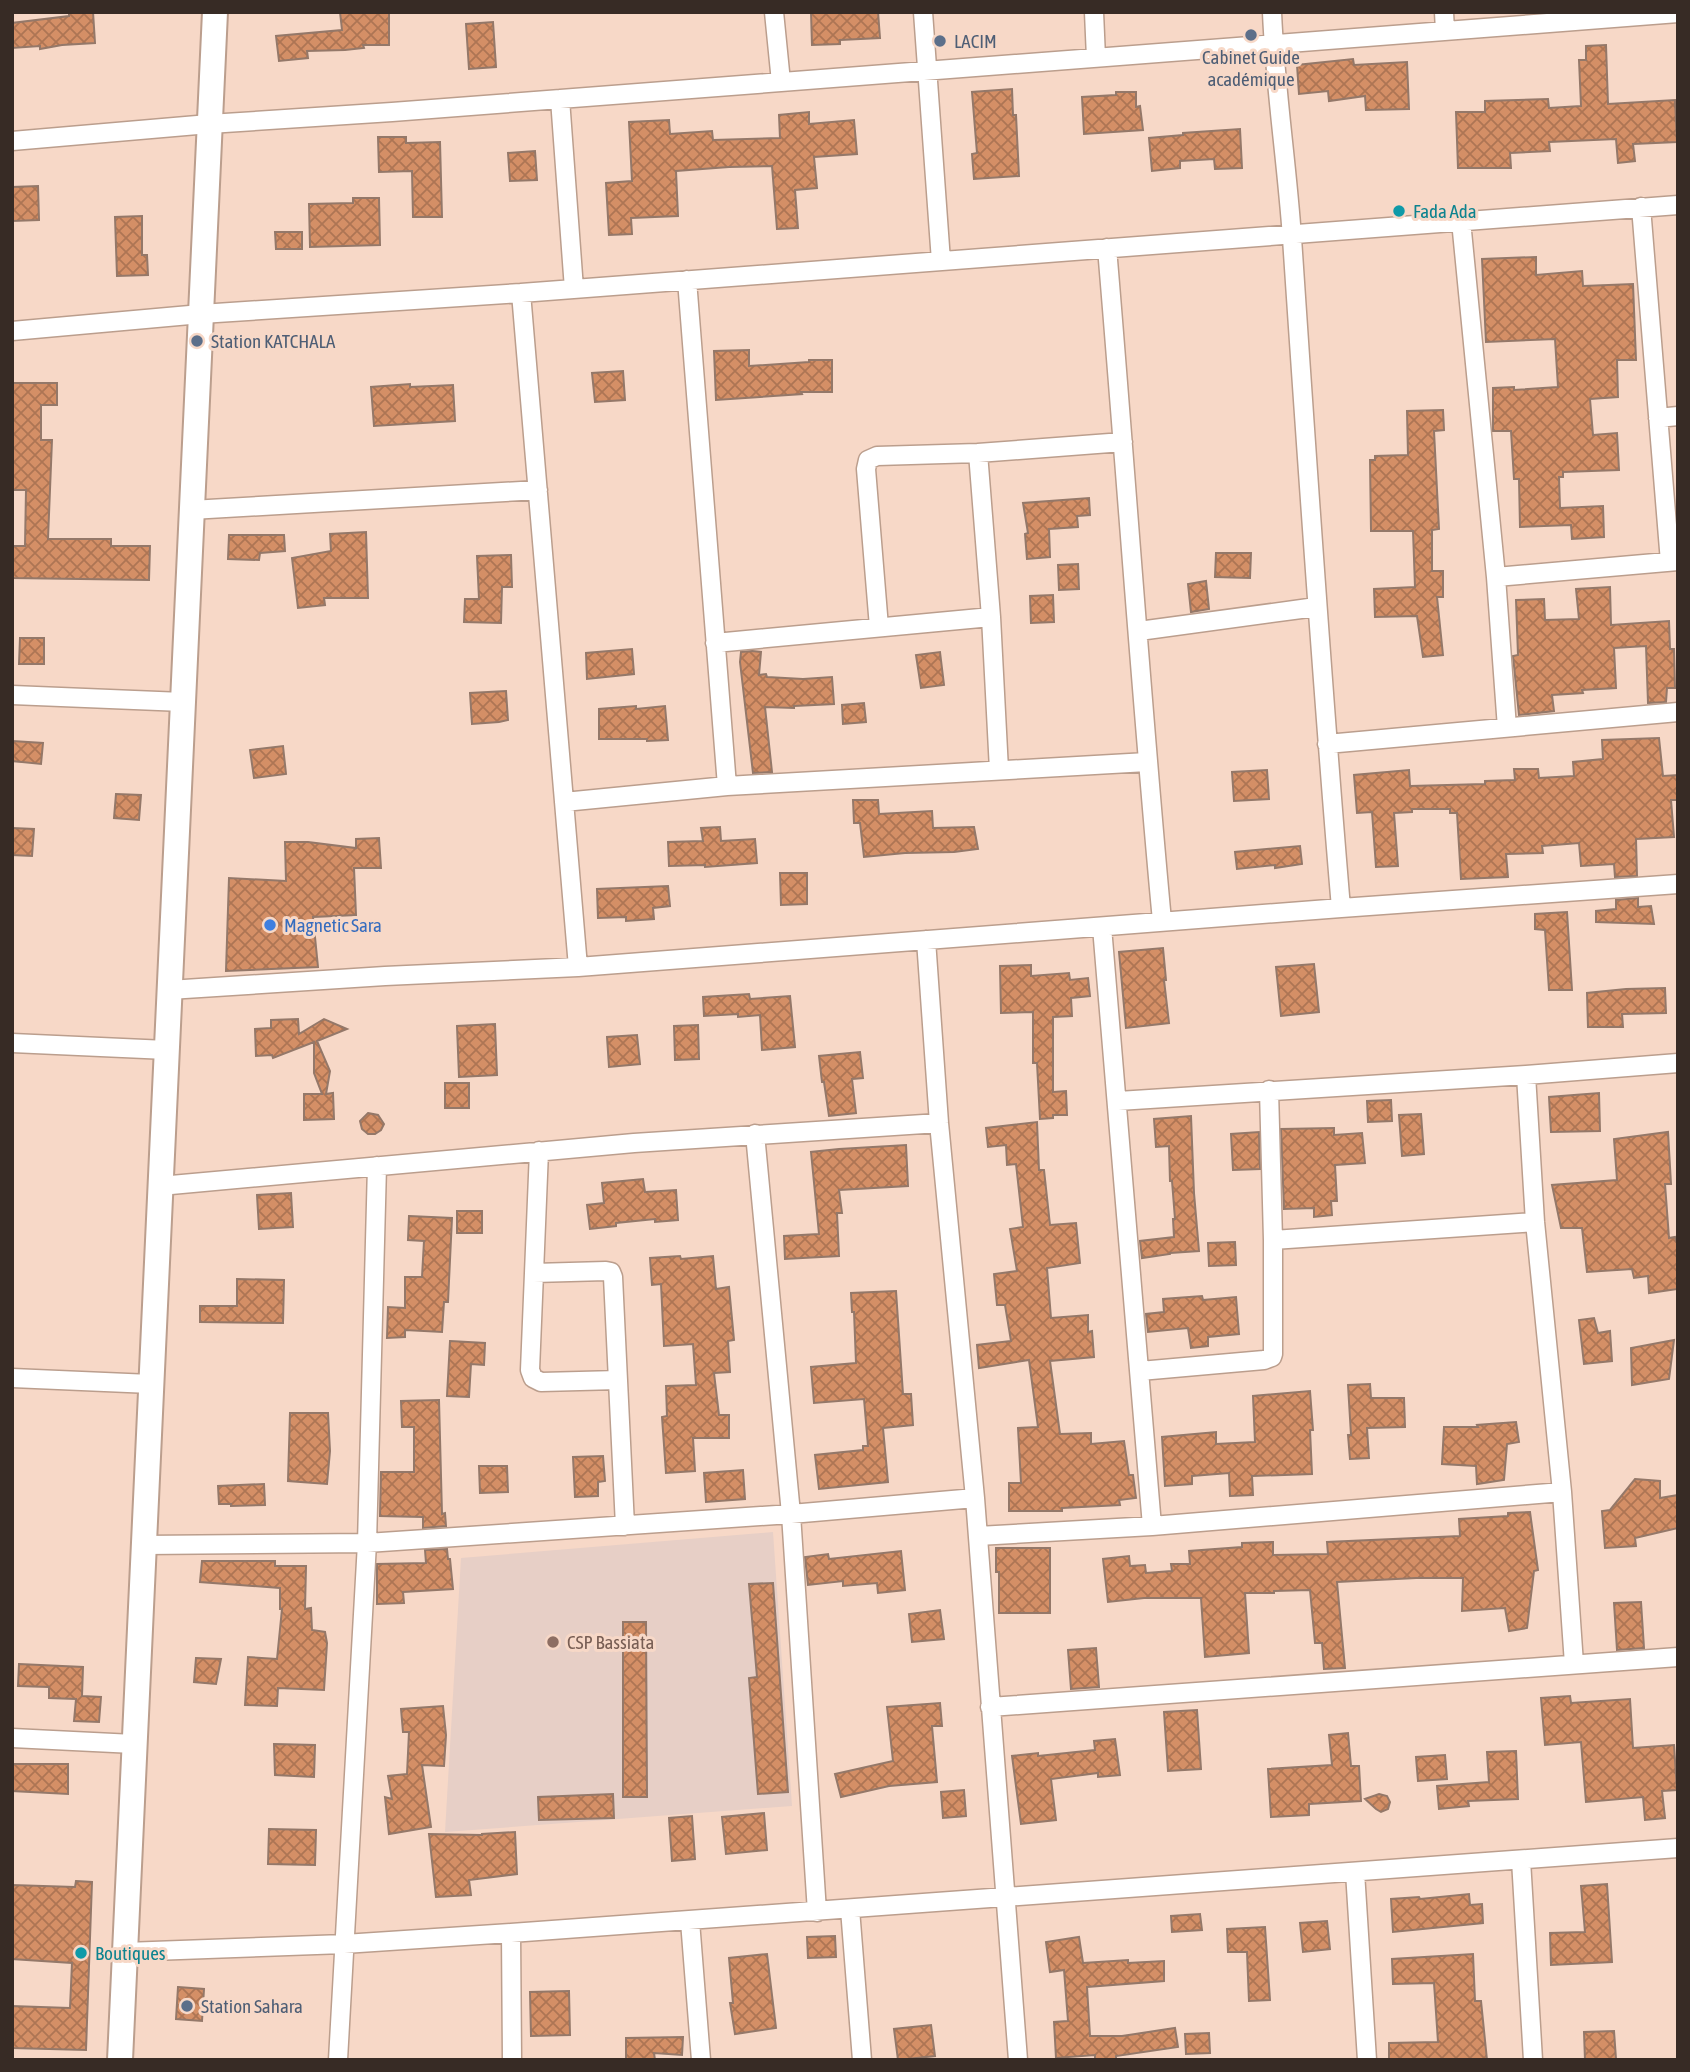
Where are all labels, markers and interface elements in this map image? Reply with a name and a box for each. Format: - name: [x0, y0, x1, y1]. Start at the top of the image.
- marker: Cabinet Guide académique: [1243, 27, 1259, 43]
- place label: LACIM: [954, 30, 997, 52]
- marker: LACIM: [932, 33, 948, 49]
- place label: Cabinet Guide académique: [1202, 46, 1300, 90]
- place label: Fada Ada: [1413, 200, 1477, 222]
- marker: Fada Ada: [1391, 203, 1407, 219]
- place label: Station KATCHALA: [211, 330, 336, 352]
- marker: Station KATCHALA: [189, 333, 205, 349]
- place label: Magnetic Sara: [284, 914, 382, 936]
- marker: Magnetic Sara: [262, 917, 278, 933]
- place label: CSP Bassiata: [567, 1631, 654, 1653]
- marker: CSP Bassiata: [545, 1634, 561, 1650]
- place label: Boutiques: [95, 1942, 166, 1964]
- marker: Boutiques: [73, 1945, 89, 1961]
- place label: Station Sahara: [201, 1995, 303, 2017]
- marker: Station Sahara: [179, 1998, 195, 2014]

